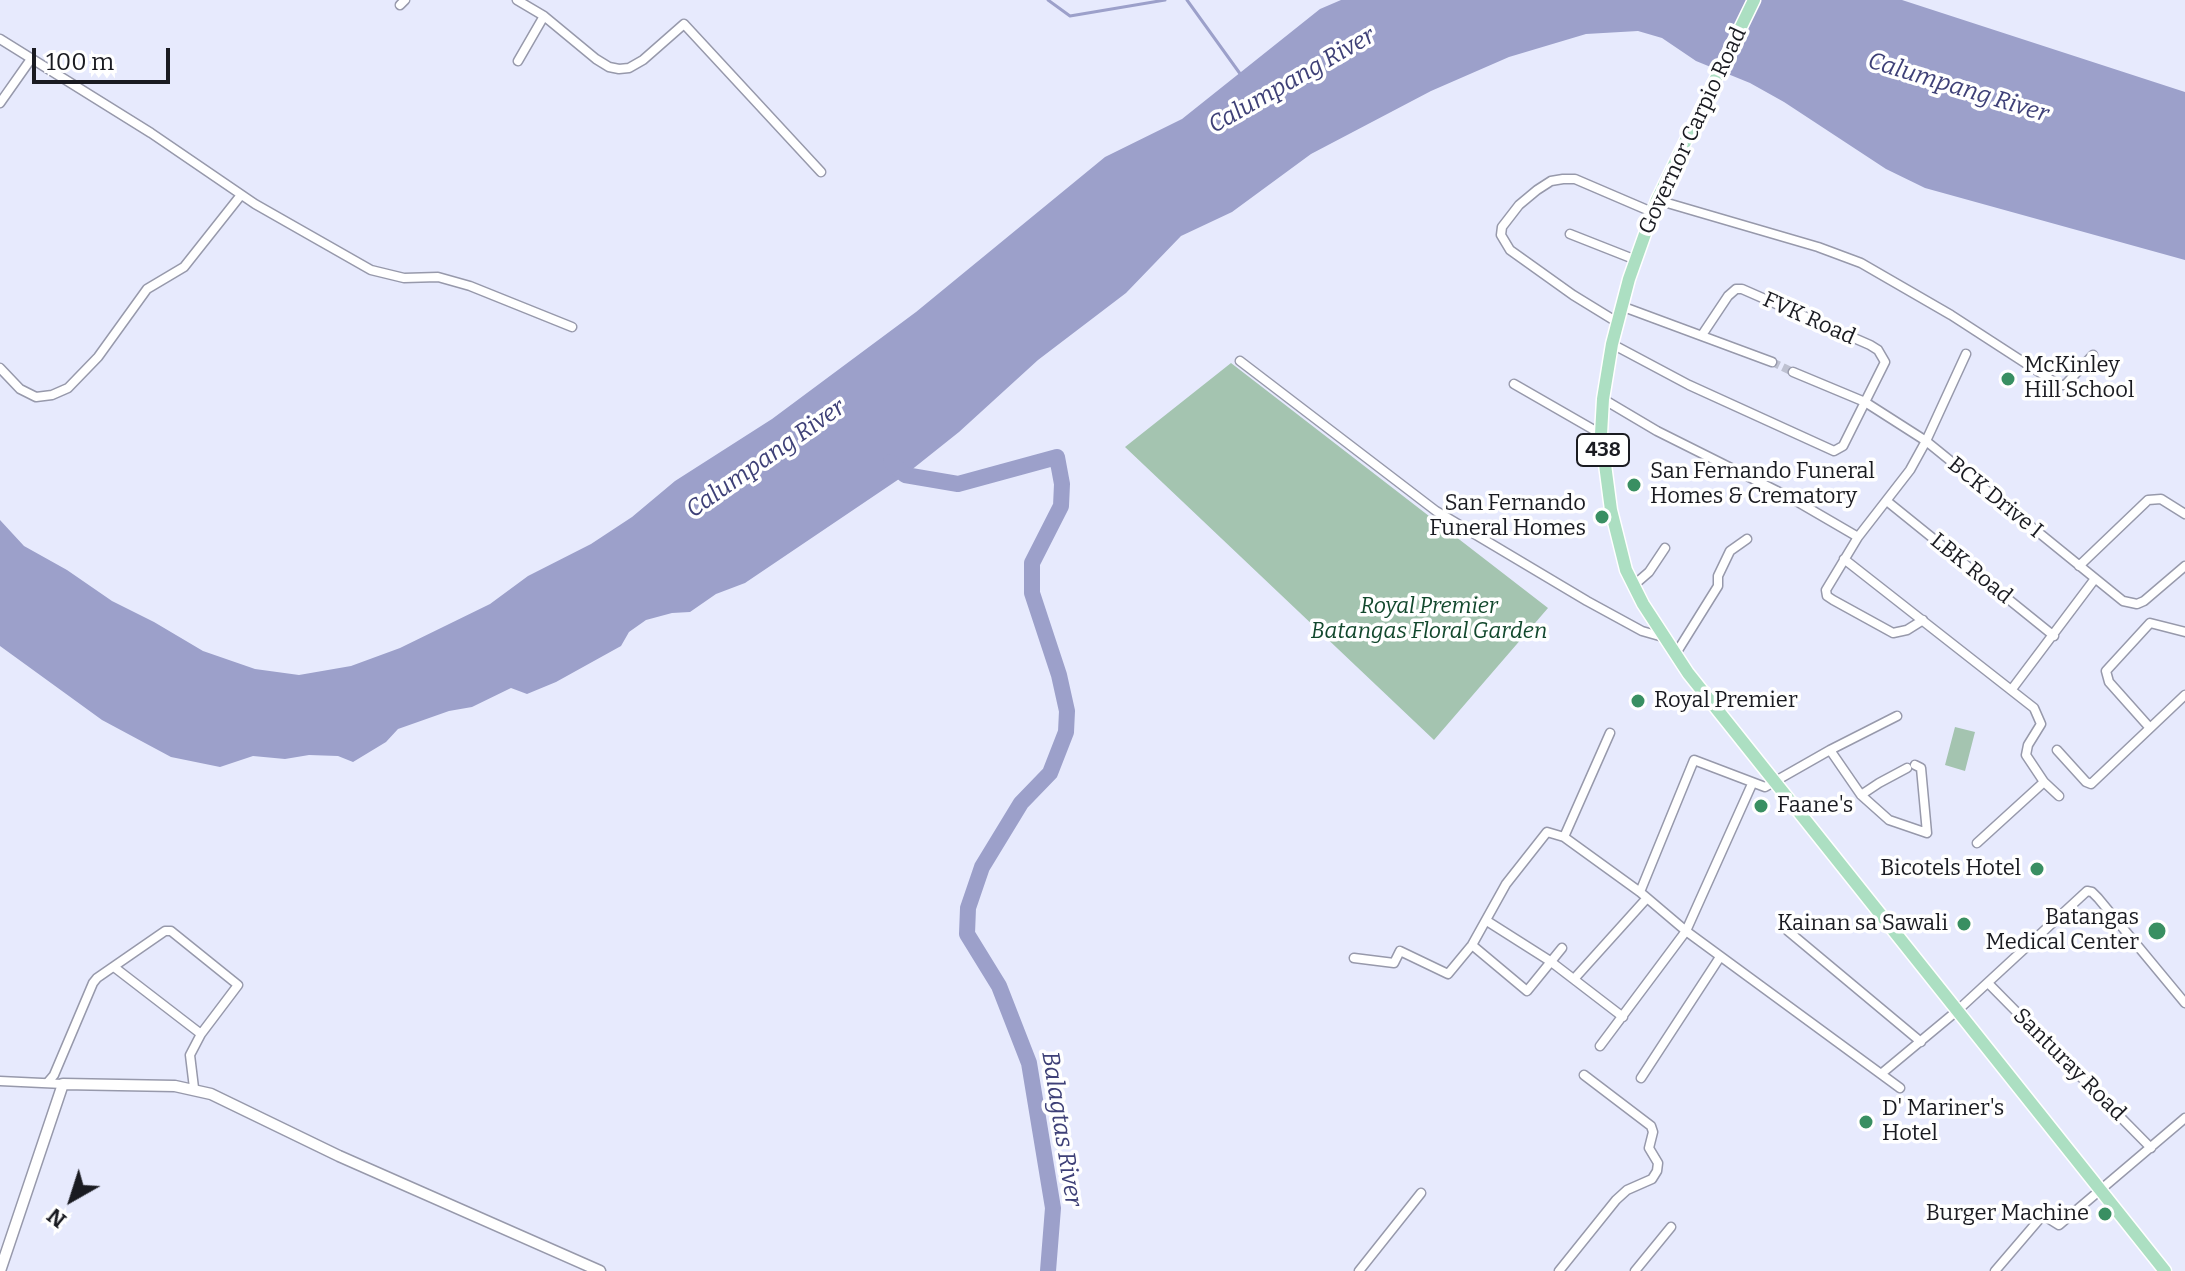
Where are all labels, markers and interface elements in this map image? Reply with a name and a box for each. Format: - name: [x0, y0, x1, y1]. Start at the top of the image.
- water label: Calumpang River: [1204, 22, 1380, 140]
- street label: Governor Carpio Road: [1633, 23, 1753, 239]
- scale bar: [36, 32, 174, 82]
- water label: Calumpang River: [1864, 47, 2052, 129]
- text: 100 m: [46, 48, 114, 76]
- street label: FVK Road: [1759, 287, 1859, 351]
- place label: McKinley Hill School: [2024, 353, 2134, 404]
- marker: McKinley Hill School: [1999, 370, 2017, 388]
- water label: Calumpang River: [681, 394, 851, 524]
- road number: 438: [1577, 434, 1629, 466]
- street label: BCK Drive I: [1942, 452, 2048, 544]
- place label: San Fernando Funeral Homes & Crematory: [1650, 459, 1875, 510]
- marker: San Fernando Funeral Homes & Crematory: [1625, 476, 1643, 494]
- place label: San Fernando Funeral Homes: [1429, 491, 1586, 542]
- marker: San Fernando Funeral Homes: [1593, 508, 1611, 526]
- street label: LBK Road: [1925, 528, 2017, 610]
- park label: Royal Premier Batangas Floral Garden: [1311, 594, 1547, 646]
- place label: Royal Premier: [1654, 688, 1798, 714]
- marker: Royal Premier: [1629, 692, 1647, 710]
- place label: Faane's: [1777, 793, 1853, 819]
- marker: Faane's: [1752, 797, 1770, 815]
- place label: Bicotels Hotel: [1880, 856, 2021, 882]
- marker: Bicotels Hotel: [2028, 860, 2046, 878]
- place label: Batangas Medical Center: [1985, 905, 2139, 956]
- place label: Kainan sa Sawali: [1777, 911, 1948, 937]
- marker: Kainan sa Sawali: [1955, 915, 1973, 933]
- marker: Batangas Medical Center: [2146, 920, 2168, 942]
- street label: Santuray Road: [2007, 1003, 2131, 1127]
- water label: Balagtas River: [1035, 1050, 1087, 1208]
- place label: D' Mariner's Hotel: [1882, 1096, 2004, 1148]
- marker: D' Mariner's Hotel: [1857, 1113, 1875, 1131]
- north arrow: [32, 1159, 112, 1239]
- place label: Burger Machine: [1926, 1201, 2089, 1227]
- text: N: [41, 1202, 72, 1234]
- marker: Burger Machine: [2096, 1205, 2114, 1223]

